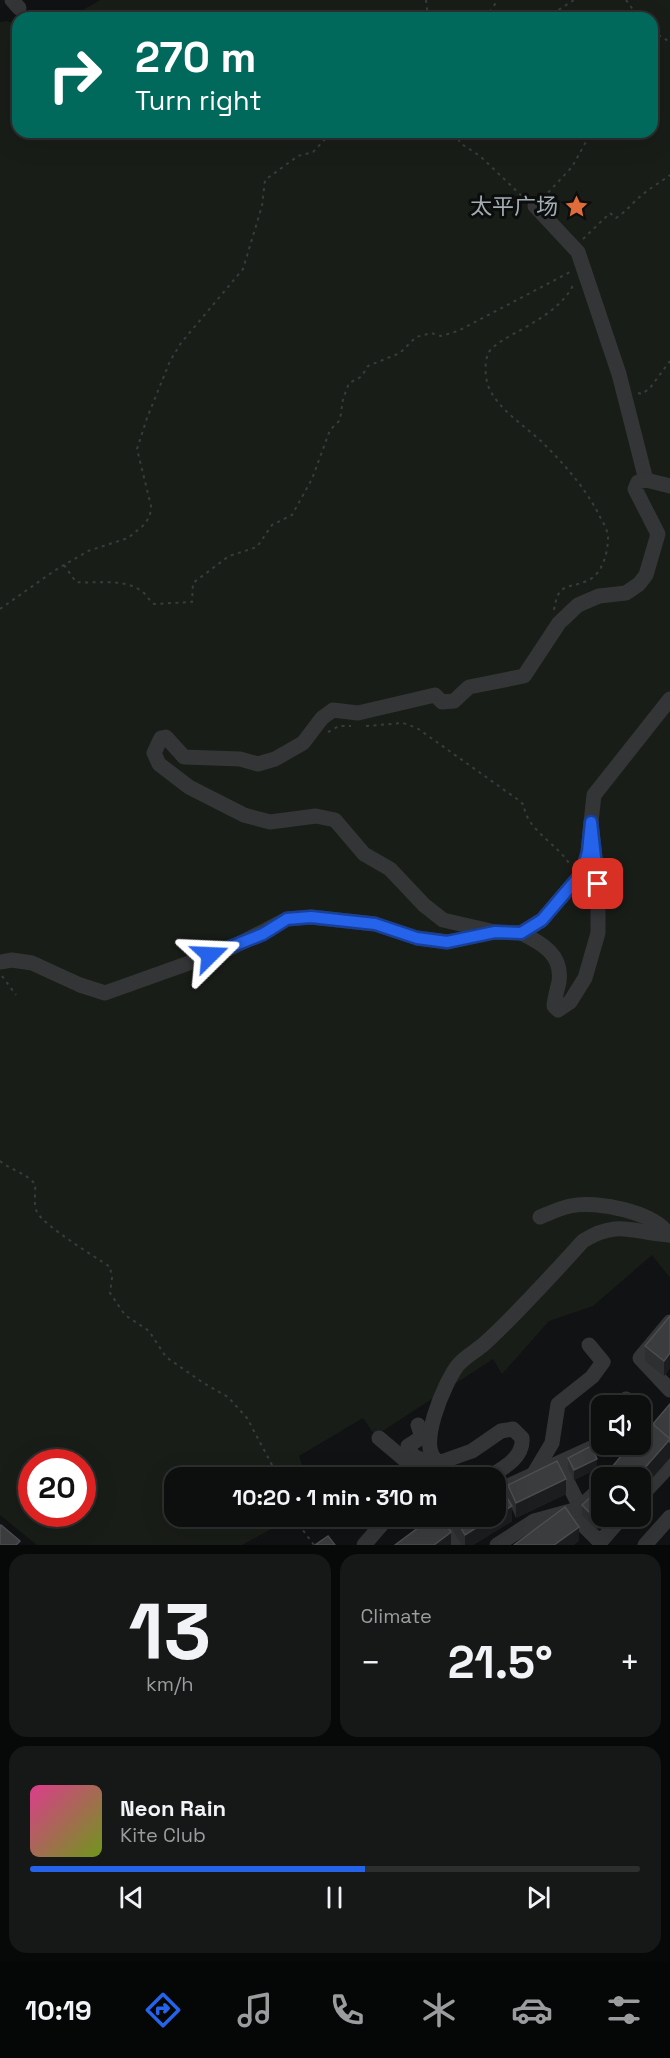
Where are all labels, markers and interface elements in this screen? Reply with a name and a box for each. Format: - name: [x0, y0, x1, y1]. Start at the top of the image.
- text: 270 m: [135, 31, 256, 84]
- icon: right: [36, 36, 114, 114]
- text: Turn right: [135, 83, 262, 118]
- place label: 太平广场: [470, 192, 558, 220]
- place icon: 太平广场: [563, 193, 589, 219]
- pin: [572, 858, 623, 909]
- icon: arrive: [581, 867, 614, 900]
- position arrow: [178, 923, 242, 987]
- map controls: [591, 1395, 651, 1527]
- button: sound: [591, 1395, 651, 1455]
- speed limit sign: 20: [18, 1449, 96, 1527]
- button: search: [591, 1467, 651, 1527]
- text: 10:20 · 1 min · 310 m: [232, 1483, 438, 1511]
- text: 13: [128, 1582, 211, 1682]
- text: Climate: [361, 1603, 432, 1629]
- text: 21.5°: [448, 1634, 553, 1691]
- text: −: [361, 1642, 381, 1684]
- text: +: [620, 1642, 640, 1684]
- text: km/h: [146, 1671, 194, 1697]
- text: Neon Rain: [120, 1794, 226, 1822]
- text: Kite Club: [120, 1822, 206, 1848]
- icon: previous: [115, 1881, 148, 1914]
- icon: pause: [318, 1881, 351, 1914]
- icon: next: [522, 1881, 555, 1914]
- icon: directions: [142, 1989, 184, 2031]
- icon: music: [234, 1989, 276, 2031]
- icon: phone: [326, 1989, 368, 2031]
- icon: climate: [418, 1989, 460, 2031]
- icon: car: [511, 1989, 553, 2031]
- icon: filters: [603, 1989, 645, 2031]
- text: 10:19: [25, 1993, 92, 2028]

